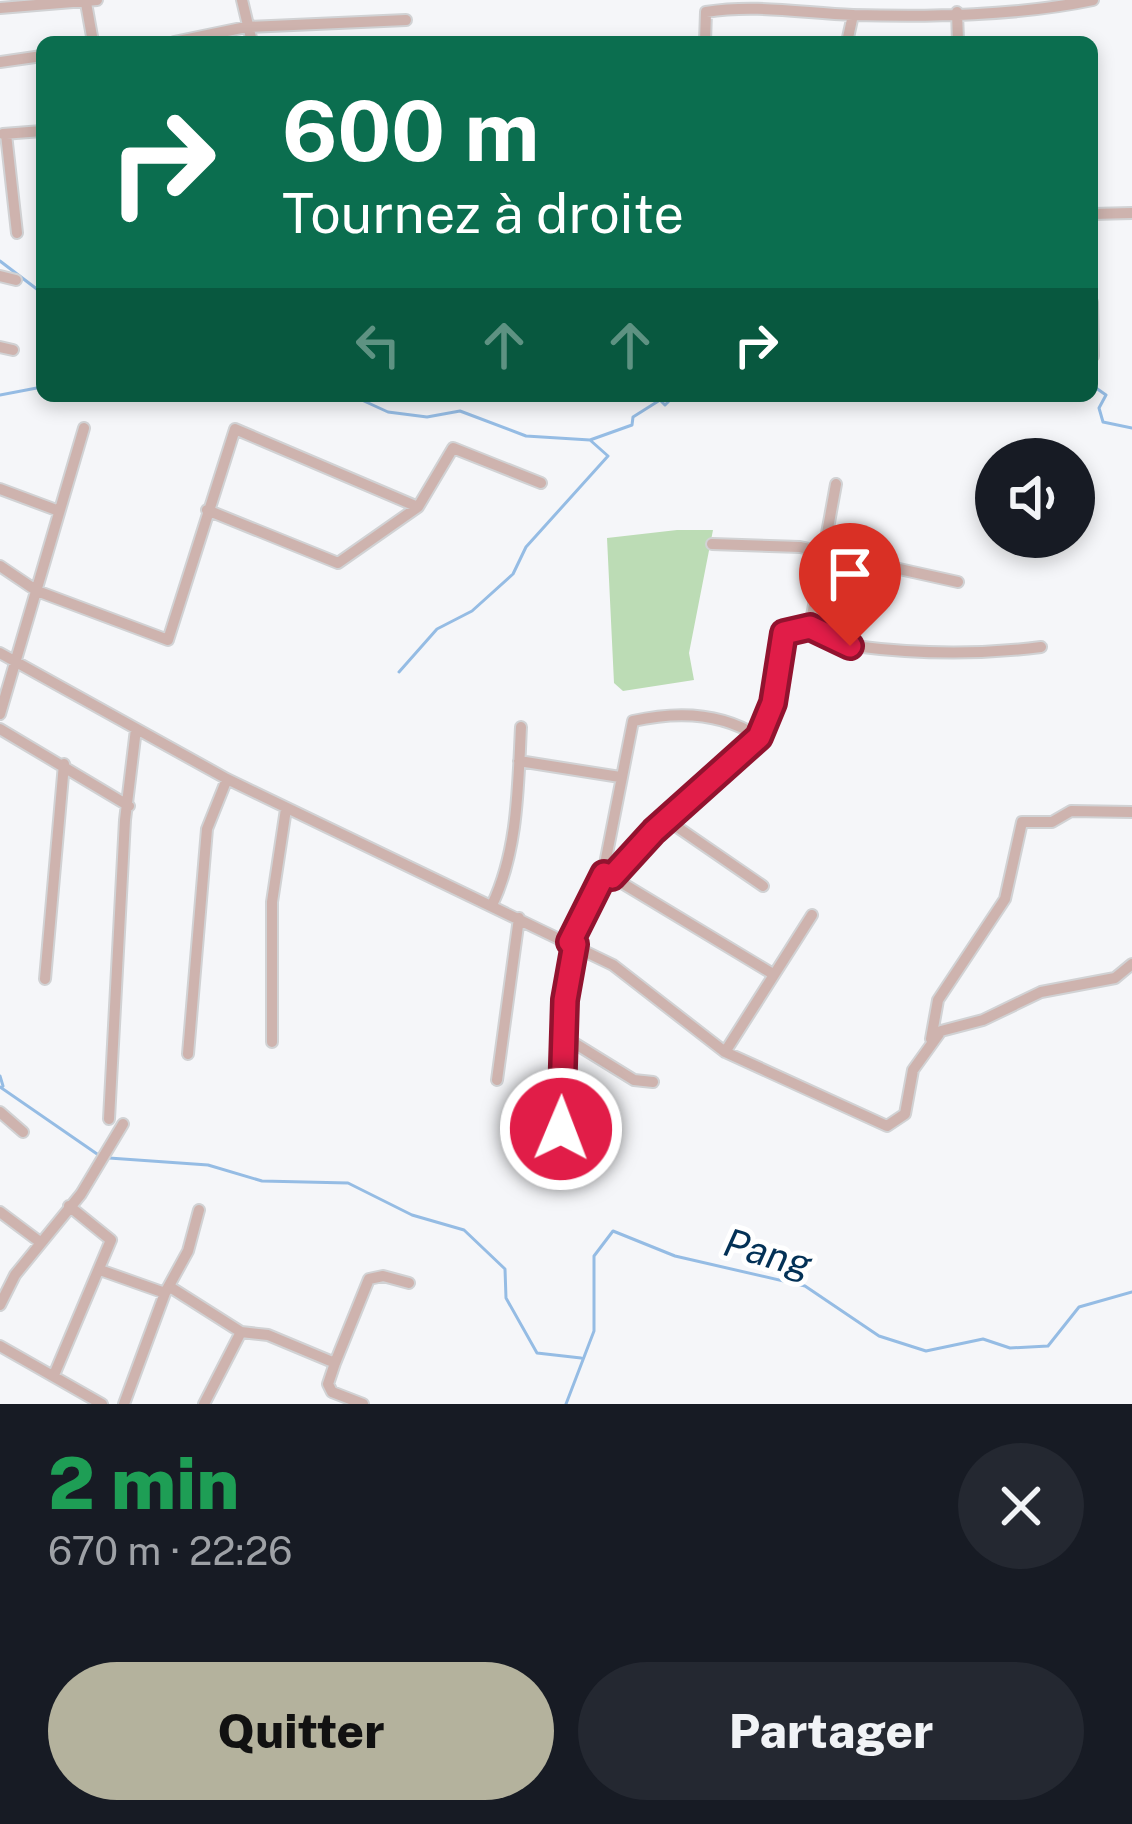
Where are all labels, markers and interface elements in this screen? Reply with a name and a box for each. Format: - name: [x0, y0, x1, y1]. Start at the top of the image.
- text: 600 m: [282, 81, 539, 180]
- icon: right: [84, 84, 240, 240]
- text: Tournez à droite: [282, 182, 684, 245]
- icon: left: [345, 312, 411, 378]
- icon: ahead: [471, 312, 537, 378]
- icon: ahead: [597, 312, 663, 378]
- icon: right: [723, 312, 789, 378]
- map controls: [975, 438, 1095, 558]
- button: sound: [975, 438, 1095, 558]
- pin: [799, 523, 901, 646]
- icon: arrive: [817, 541, 883, 607]
- position arrow: [498, 1066, 624, 1192]
- water label: Pang: [719, 1219, 818, 1288]
- text: 2 min: [48, 1441, 239, 1525]
- button: close: [958, 1443, 1084, 1569]
- text: 670 m · 22:26: [48, 1528, 293, 1574]
- button: Quitter: [48, 1662, 554, 1800]
- button: Partager: [578, 1662, 1084, 1800]

